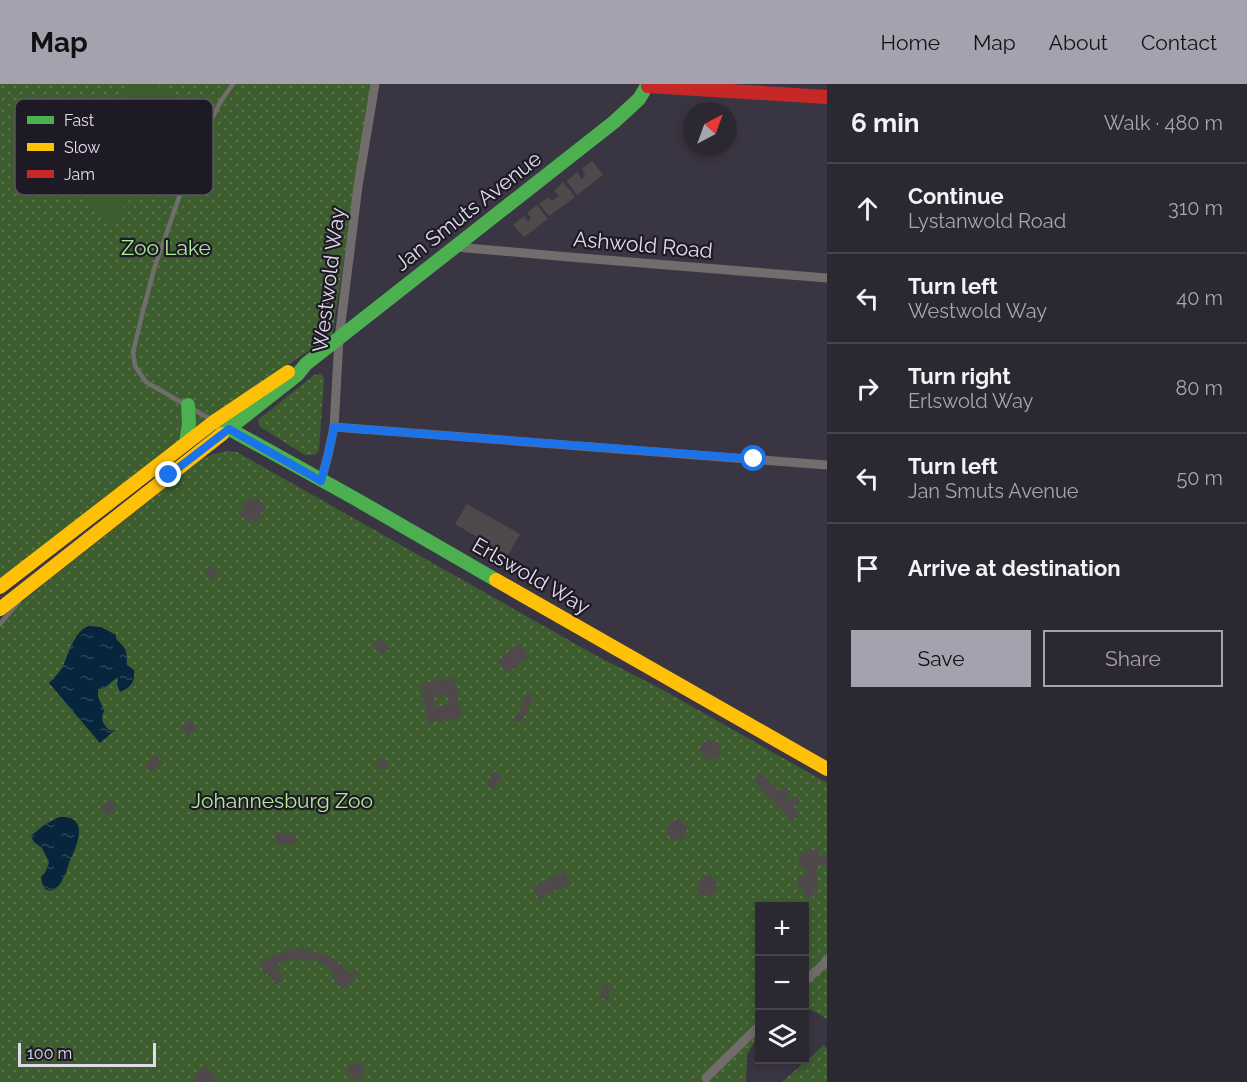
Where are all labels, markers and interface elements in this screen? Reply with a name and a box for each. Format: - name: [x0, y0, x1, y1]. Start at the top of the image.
- text: Map: [30, 26, 88, 59]
- text: Home: [881, 30, 940, 55]
- text: Map: [973, 30, 1016, 55]
- text: About: [1049, 30, 1108, 55]
- text: Contact: [1141, 30, 1217, 55]
- legend: [15, 99, 213, 195]
- north arrow: [683, 102, 737, 156]
- text: 6 min: [851, 108, 920, 138]
- text: Fast: [64, 111, 95, 130]
- text: Walk · 480 m: [1104, 111, 1223, 135]
- text: Slow: [64, 138, 100, 157]
- street label: Jan Smuts Avenue: [389, 146, 546, 276]
- text: Jam: [64, 165, 95, 184]
- text: Continue: [908, 183, 1004, 209]
- icon: ahead: [851, 192, 884, 225]
- text: 310 m: [1168, 196, 1223, 220]
- street label: Westwold Way: [307, 206, 350, 354]
- text: Lystanwold Road: [908, 209, 1066, 233]
- street label: Ashwold Road: [572, 226, 714, 263]
- park label: Zoo Lake: [121, 235, 211, 260]
- text: Turn left: [908, 273, 998, 299]
- icon: left: [851, 282, 884, 315]
- text: 40 m: [1176, 286, 1223, 310]
- text: Westwold Way: [908, 299, 1047, 323]
- text: Turn right: [908, 363, 1011, 389]
- icon: right: [851, 372, 884, 405]
- text: 80 m: [1175, 376, 1223, 400]
- text: Erlswold Way: [908, 389, 1033, 413]
- route start: [740, 445, 766, 471]
- text: Turn left: [908, 453, 998, 479]
- route end: [155, 461, 181, 487]
- icon: left: [851, 462, 884, 495]
- text: 50 m: [1176, 466, 1223, 490]
- text: Jan Smuts Avenue: [908, 479, 1079, 503]
- street label: Erlswold Way: [468, 532, 595, 619]
- icon: arrive: [851, 552, 884, 585]
- text: Arrive at destination: [908, 555, 1121, 581]
- button: Save: [851, 630, 1031, 687]
- button: Share: [1043, 630, 1223, 687]
- park label: Johannesburg Zoo: [191, 788, 373, 813]
- map controls: [755, 902, 809, 1064]
- button: +: [755, 902, 809, 956]
- button: −: [755, 956, 809, 1010]
- button: layers: [755, 1010, 809, 1064]
- scale bar: [18, 1040, 156, 1068]
- text: 100 m: [27, 1044, 72, 1063]

